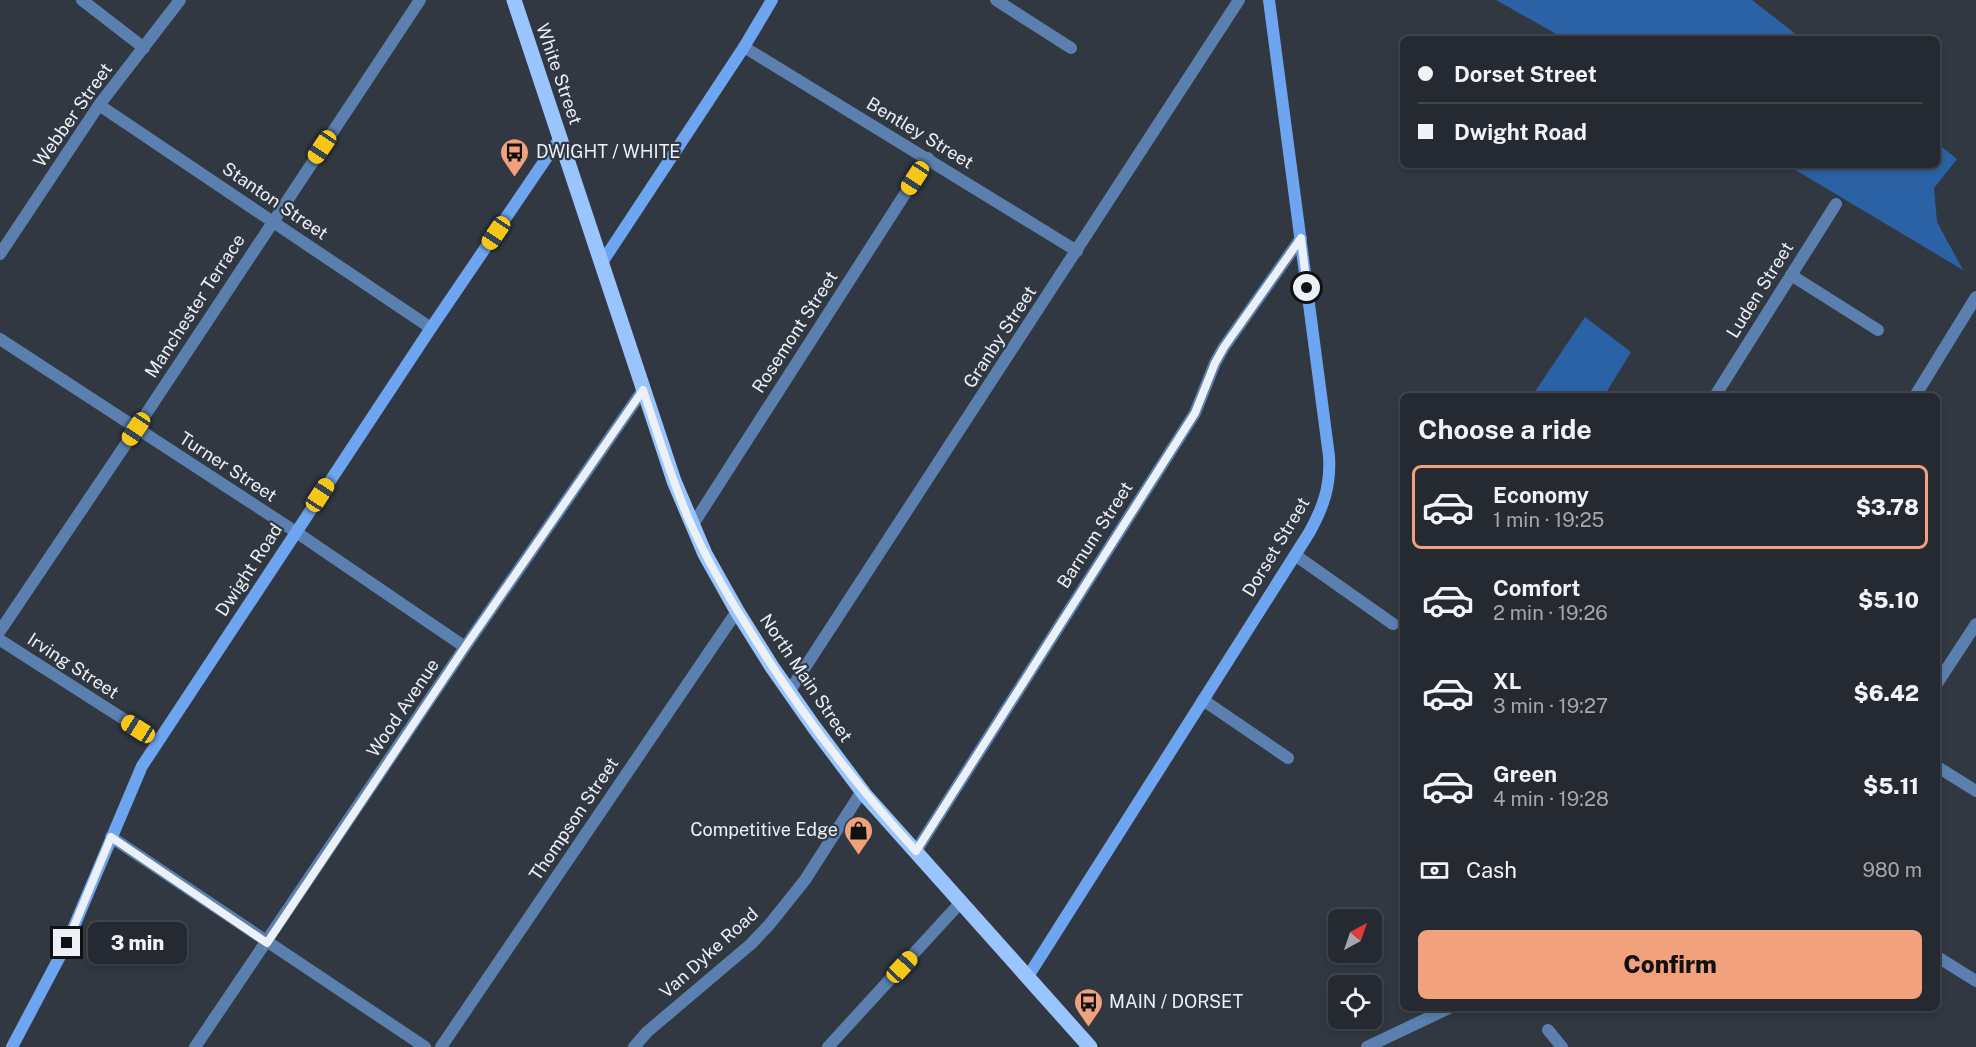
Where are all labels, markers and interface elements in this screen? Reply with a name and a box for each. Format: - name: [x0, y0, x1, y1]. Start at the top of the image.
- street label: White Street: [532, 20, 587, 127]
- street label: Webber Street: [29, 59, 116, 171]
- text: Dorset Street: [1454, 61, 1597, 87]
- street label: Bentley Street: [863, 92, 977, 173]
- text: Dwight Road: [1454, 119, 1587, 145]
- car: [304, 127, 340, 167]
- bus stop icon: DWIGHT / WHITE: [499, 136, 531, 178]
- place label: DWIGHT / WHITE: [536, 141, 681, 162]
- street label: Stanton Street: [218, 158, 332, 244]
- car: [898, 158, 932, 198]
- car: [478, 213, 514, 253]
- street label: Manchester Terrace: [140, 230, 249, 381]
- street label: Luden Street: [1722, 238, 1797, 342]
- street label: Rosemont Street: [747, 267, 842, 397]
- route start: [1293, 274, 1320, 301]
- street label: Granby Street: [959, 282, 1040, 392]
- car: [118, 409, 154, 449]
- text: Choose a ride: [1418, 413, 1592, 445]
- street label: Turner Street: [176, 427, 281, 506]
- car: [303, 475, 337, 515]
- street label: Barnum Street: [1052, 478, 1137, 592]
- icon: car: [1421, 480, 1475, 534]
- text: Economy: [1493, 482, 1589, 508]
- street label: Dorset Street: [1238, 493, 1314, 600]
- text: $3.78: [1856, 494, 1919, 520]
- text: 1 min · 19:25: [1493, 508, 1604, 532]
- street label: Dwight Road: [211, 519, 286, 620]
- icon: car: [1421, 573, 1475, 627]
- text: Comfort: [1493, 575, 1580, 601]
- text: $5.10: [1858, 587, 1919, 613]
- text: 2 min · 19:26: [1493, 601, 1608, 625]
- street label: North Main Street: [756, 610, 857, 746]
- street label: Irving Street: [24, 628, 123, 703]
- street label: Wood Avenue: [362, 655, 443, 761]
- icon: car: [1421, 666, 1475, 720]
- text: XL: [1493, 668, 1521, 694]
- text: $6.42: [1853, 680, 1919, 706]
- text: 3 min · 19:27: [1493, 694, 1608, 718]
- car: [118, 712, 158, 746]
- street label: Thompson Street: [525, 753, 623, 884]
- icon: car: [1421, 759, 1475, 813]
- text: Green: [1493, 761, 1557, 787]
- text: $5.11: [1863, 773, 1919, 799]
- text: 4 min · 19:28: [1493, 787, 1609, 811]
- shop icon: Competitive Edge: [843, 814, 875, 856]
- place label: Competitive Edge: [690, 819, 838, 840]
- icon: cash: [1418, 854, 1451, 887]
- text: Cash: [1466, 857, 1517, 883]
- text: 980 m: [1862, 858, 1922, 882]
- street label: Van Dyke Road: [655, 903, 762, 1002]
- north arrow: [1328, 909, 1382, 963]
- map controls: [1328, 909, 1382, 1029]
- callout: 3 min: [88, 922, 187, 964]
- route end: [53, 929, 80, 956]
- button: Confirm: [1418, 930, 1922, 999]
- text: 3 min: [111, 931, 164, 955]
- car: [883, 948, 921, 986]
- button: locate: [1328, 975, 1382, 1029]
- bus stop icon: MAIN / DORSET: [1072, 986, 1104, 1028]
- place label: MAIN / DORSET: [1109, 991, 1243, 1012]

